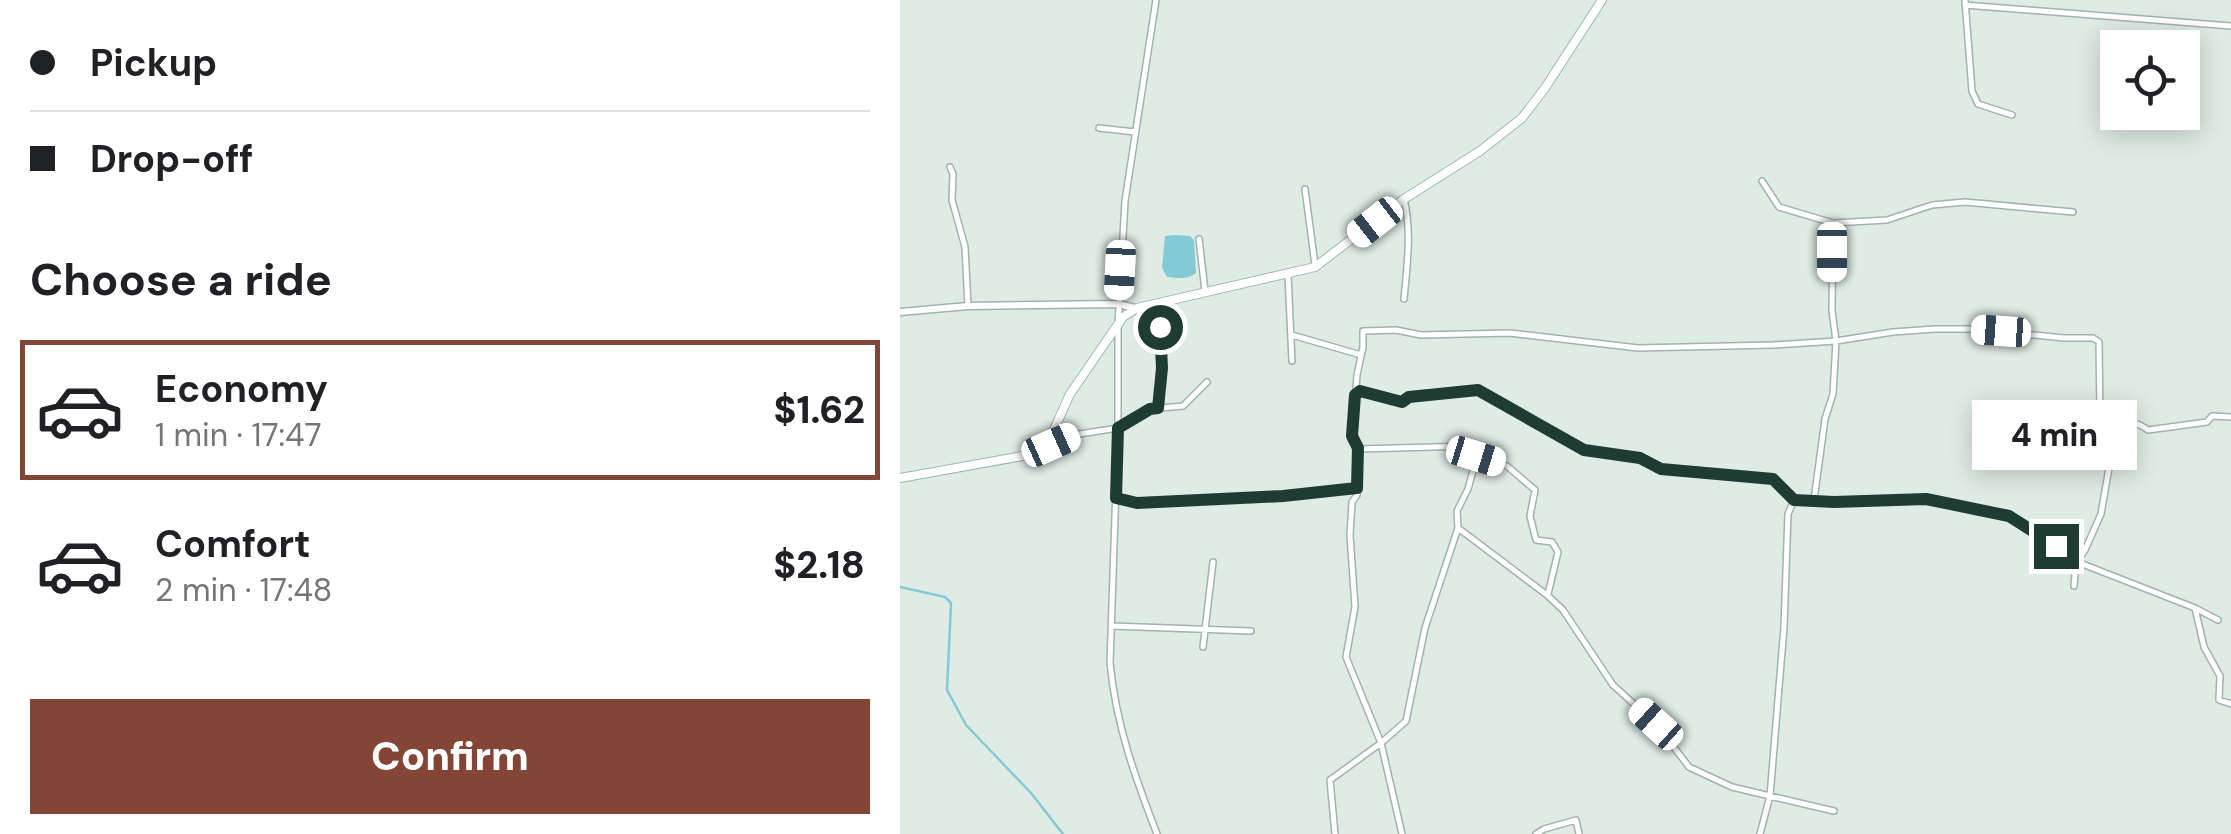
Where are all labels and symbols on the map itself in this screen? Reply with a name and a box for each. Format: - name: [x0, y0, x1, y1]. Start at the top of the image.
- car: [1342, 192, 1408, 252]
- car: [1817, 222, 1847, 282]
- car: [1103, 239, 1137, 301]
- route start: [1138, 305, 1183, 350]
- car: [1970, 314, 2032, 348]
- callout: 4 min: [1974, 401, 2138, 471]
- car: [1017, 419, 1085, 471]
- car: [1443, 433, 1509, 479]
- route end: [2034, 524, 2079, 569]
- car: [1624, 693, 1688, 755]

